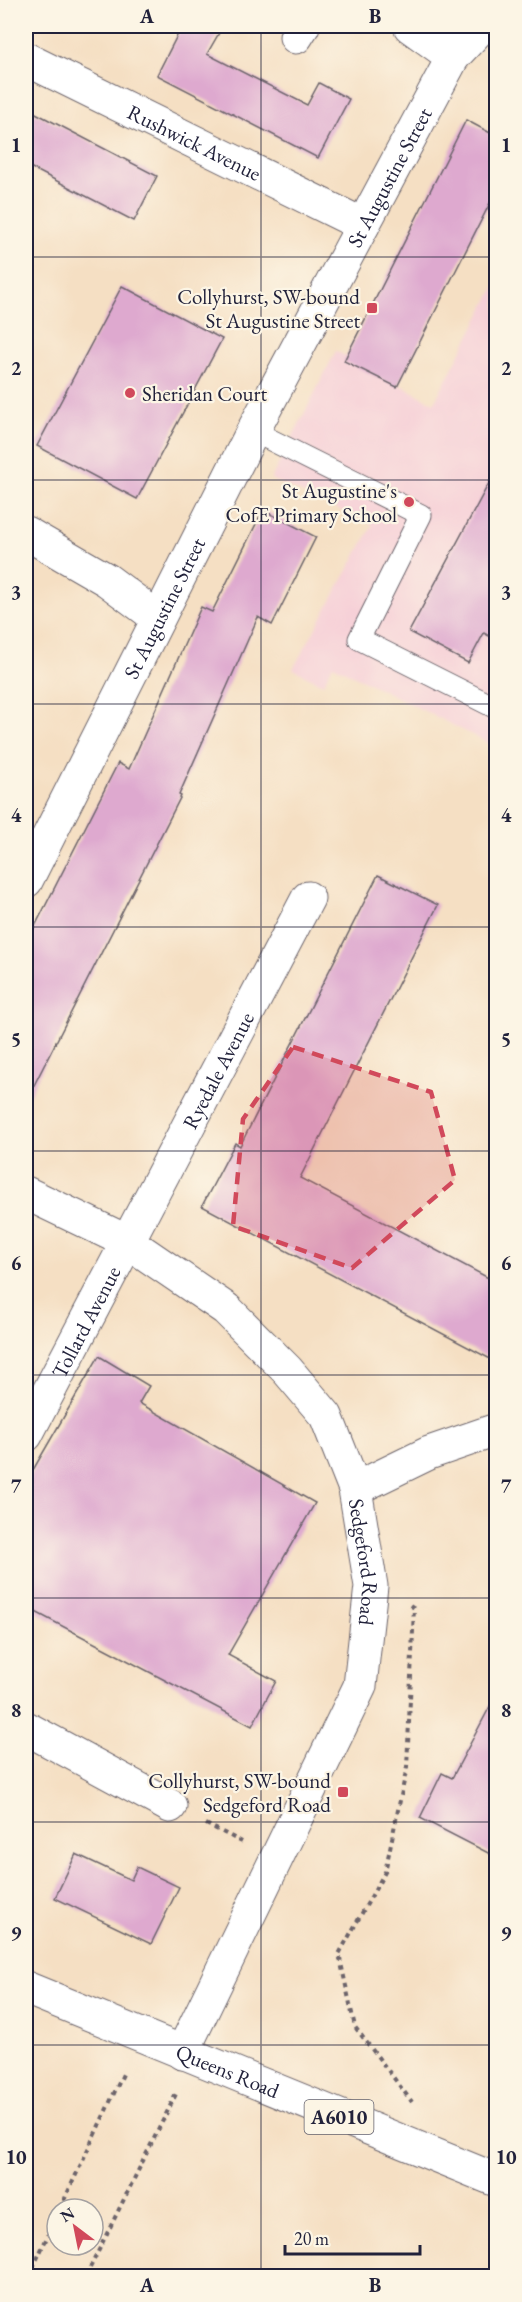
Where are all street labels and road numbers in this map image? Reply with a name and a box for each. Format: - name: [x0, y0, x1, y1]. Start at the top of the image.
- street label: Rushwick Avenue: [123, 98, 266, 186]
- street label: St Augustine Street: [340, 102, 437, 252]
- street label: St Augustine Street: [117, 532, 211, 683]
- street label: Ryedale Avenue: [176, 1007, 259, 1133]
- street label: Tollard Avenue: [45, 1261, 126, 1382]
- street label: Sedgeford Road: [343, 1497, 385, 1627]
- street label: Queens Road: [172, 2037, 284, 2104]
- road number: A6010: [304, 2100, 374, 2134]

